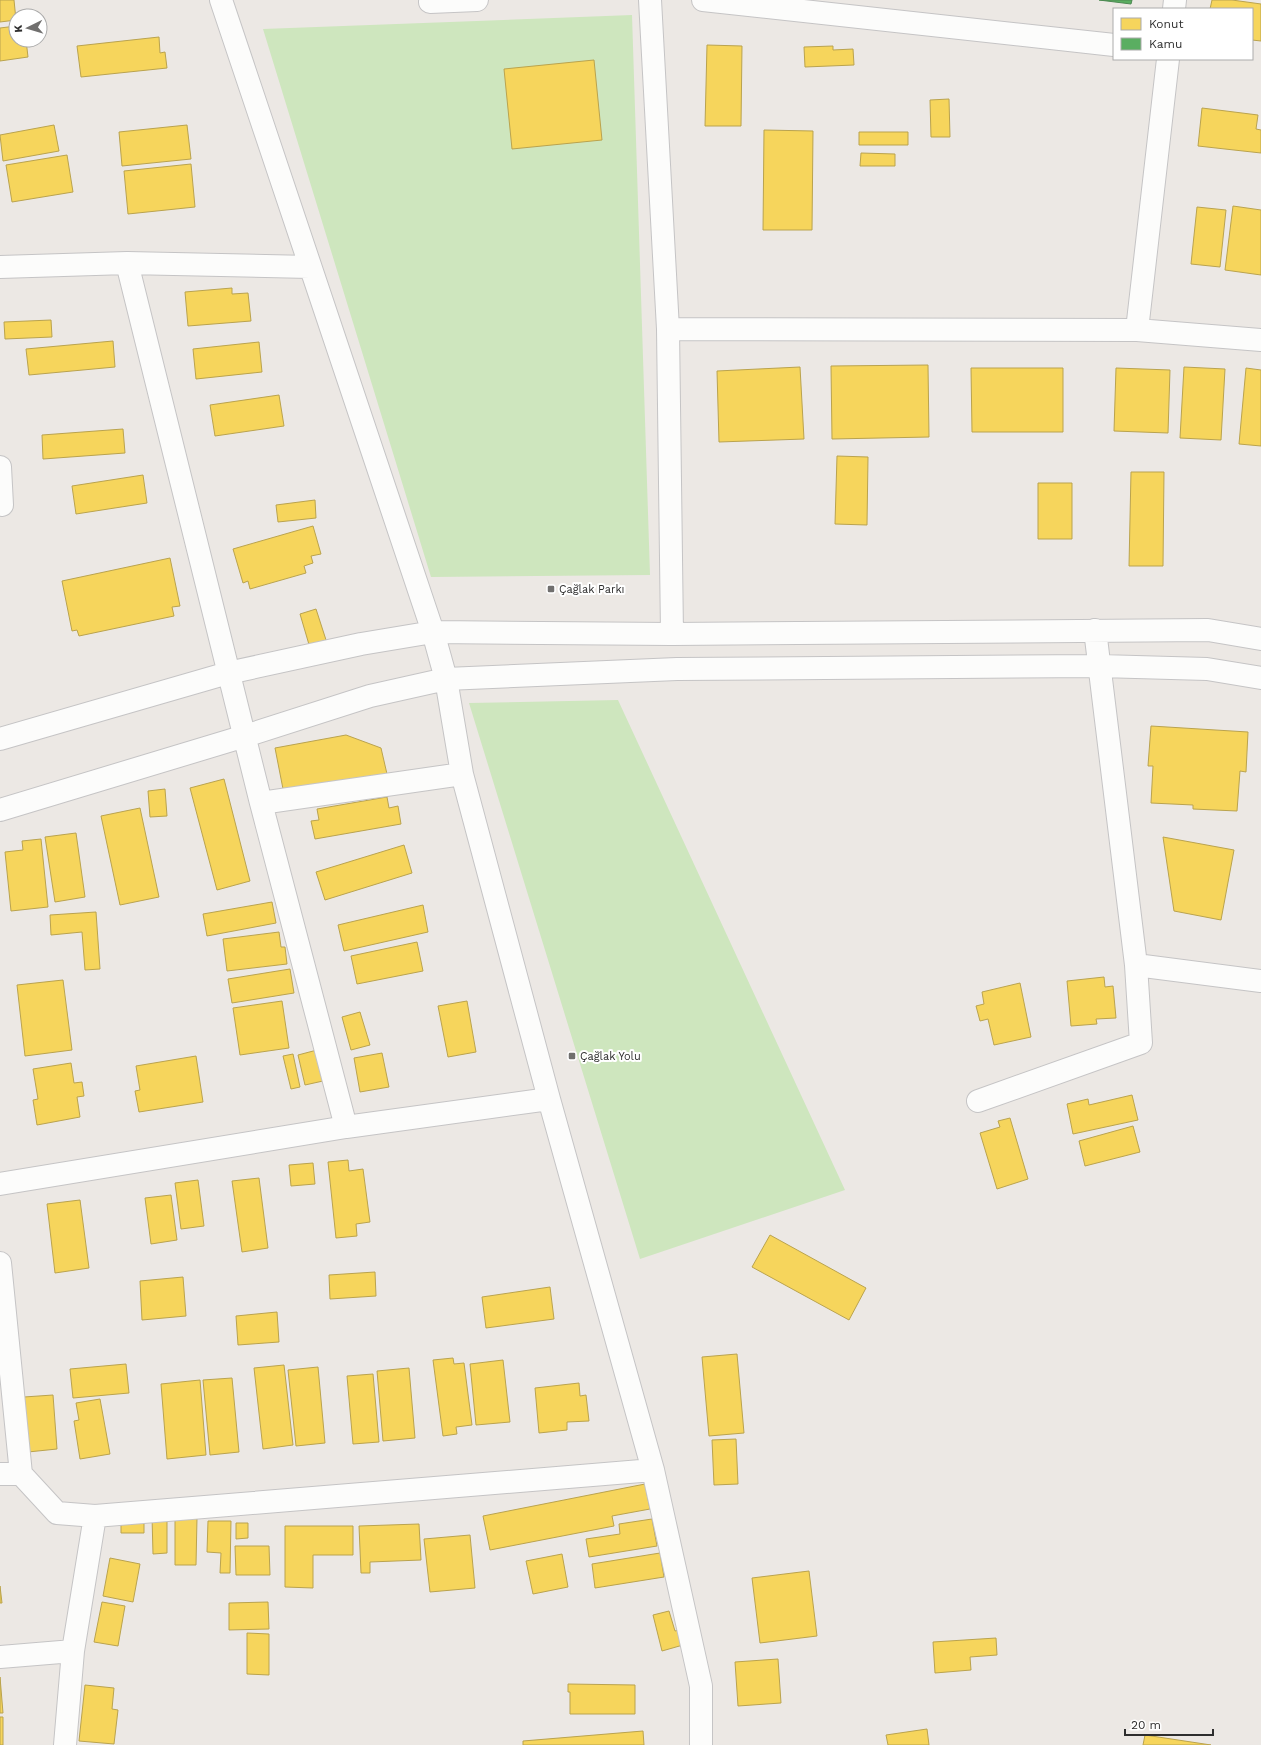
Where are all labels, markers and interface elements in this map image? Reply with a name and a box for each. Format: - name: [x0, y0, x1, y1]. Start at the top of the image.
- north arrow: [8, 8, 48, 48]
- legend: [1113, 8, 1253, 60]
- text: Konut: [1149, 17, 1183, 31]
- text: K: [12, 24, 25, 33]
- text: Kamu: [1149, 37, 1182, 51]
- place label: Çağlak Parkı: [559, 583, 625, 596]
- marker: Çağlak Parkı: [546, 584, 556, 594]
- place label: Çağlak Yolu: [580, 1050, 641, 1063]
- marker: Çağlak Yolu: [567, 1051, 577, 1061]
- scale bar: [1125, 1711, 1213, 1737]
- text: 20 m: [1131, 1718, 1161, 1732]

